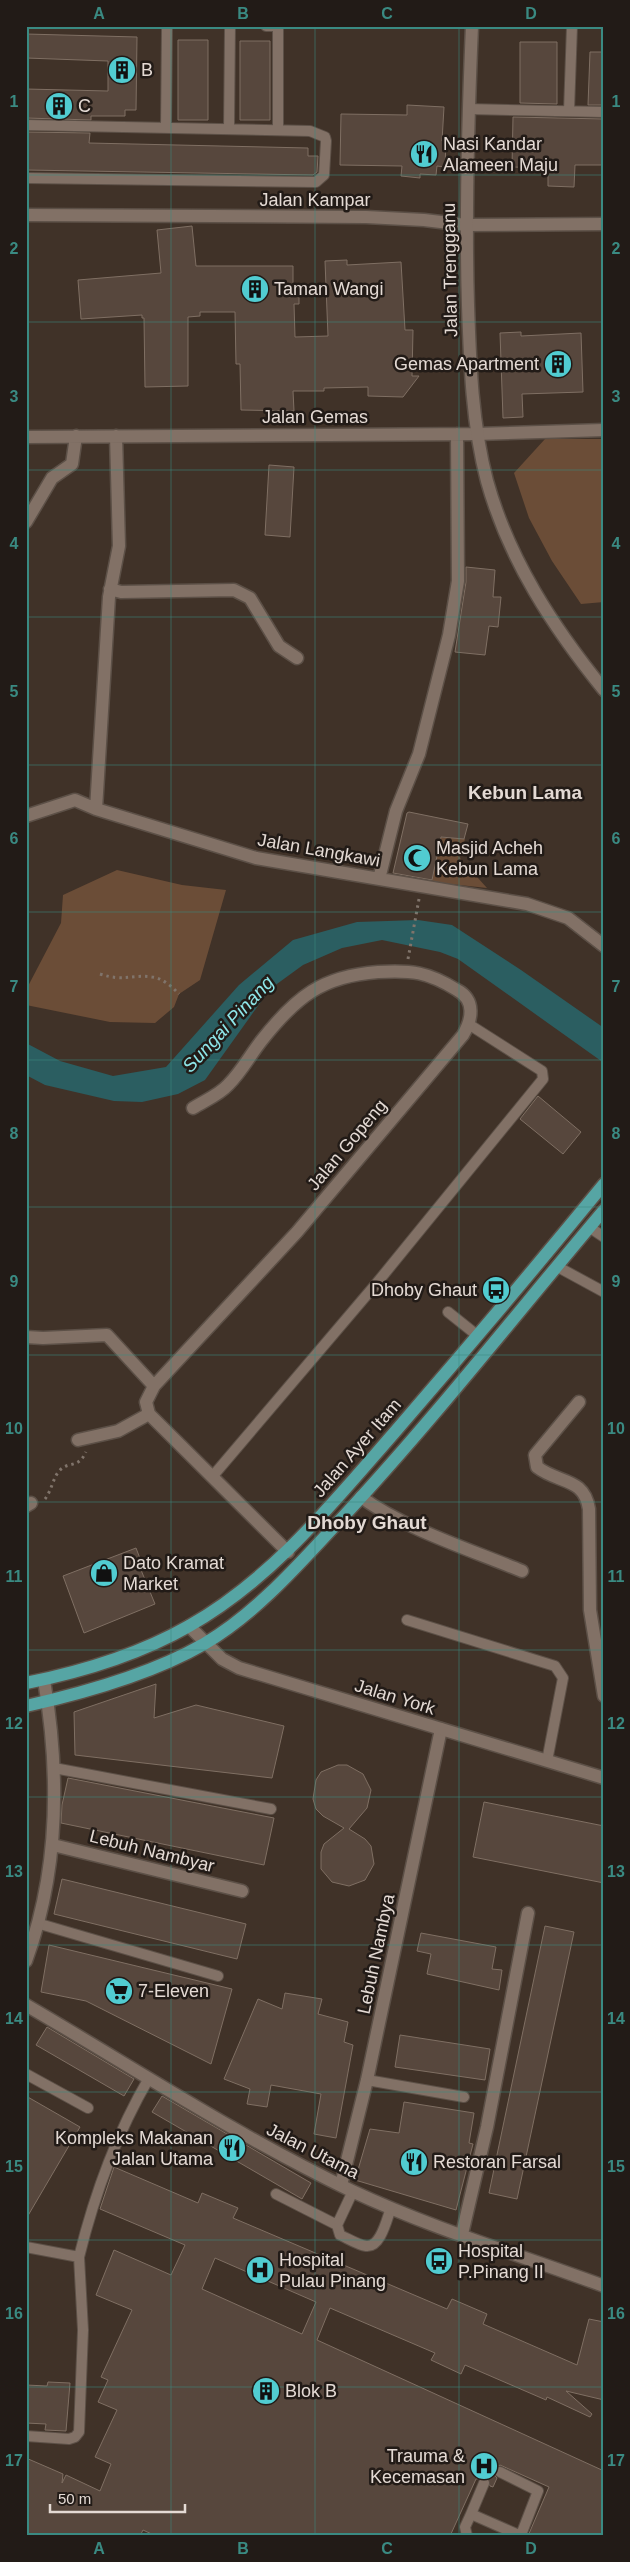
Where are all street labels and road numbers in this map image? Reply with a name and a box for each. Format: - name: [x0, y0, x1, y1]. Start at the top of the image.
- street label: Jalan Kampar: [259, 190, 371, 210]
- street label: Jalan Trengganu: [439, 203, 461, 337]
- street label: Jalan Gemas: [262, 407, 368, 427]
- street label: Jalan Langkawi: [256, 829, 382, 871]
- street label: Jalan Gopeng: [303, 1096, 391, 1194]
- street label: Jalan Ayer Itam: [309, 1395, 405, 1501]
- street label: Jalan York: [352, 1675, 439, 1719]
- street label: Lebuh Nambyar: [87, 1826, 217, 1876]
- street label: Lebuh Nambya: [354, 1891, 399, 2016]
- street label: Jalan Utama: [263, 2119, 363, 2183]

